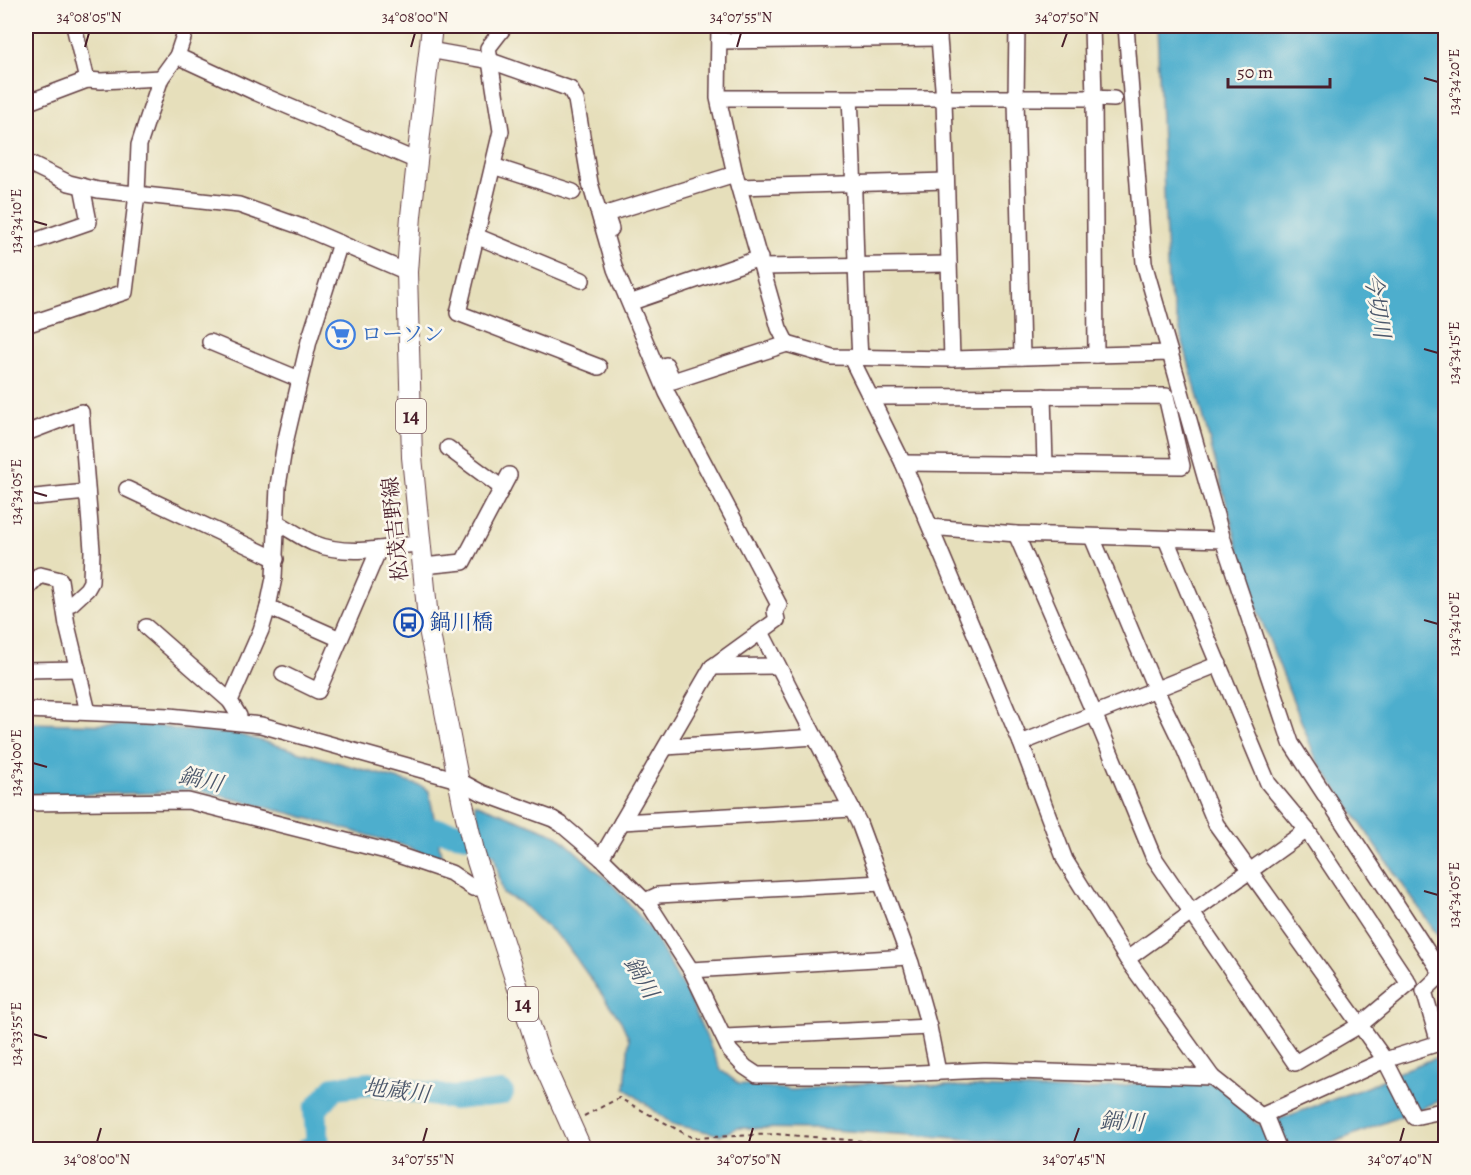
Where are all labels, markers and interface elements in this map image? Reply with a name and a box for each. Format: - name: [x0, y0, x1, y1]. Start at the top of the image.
- text: 34°08'05"N: [56, 7, 122, 27]
- text: 34°08'00"N: [382, 7, 449, 27]
- text: 34°07'55"N: [710, 7, 773, 27]
- text: 34°07'50"N: [1035, 7, 1099, 27]
- text: 134°34'20"E: [1444, 49, 1464, 115]
- scale bar: [1228, 51, 1330, 89]
- text: 50 m: [1237, 60, 1273, 84]
- text: 134°34'10"E: [6, 189, 26, 253]
- water label: 今切川: [1357, 270, 1397, 342]
- supermarket icon: ローソン: [324, 318, 356, 350]
- place label: ローソン: [361, 320, 444, 348]
- text: 134°34'15"E: [1444, 321, 1464, 385]
- road number: 14: [396, 399, 426, 433]
- text: 134°34'05"E: [6, 459, 26, 525]
- street label: 松茂吉野線: [376, 475, 414, 583]
- text: 134°34'10"E: [1444, 592, 1464, 656]
- bus stop icon: 鍋川橋: [393, 606, 425, 638]
- place label: 鍋川橋: [430, 608, 493, 636]
- text: 134°34'00"E: [6, 729, 26, 797]
- water label: 鍋川: [176, 760, 228, 800]
- text: 134°34'05"E: [1444, 862, 1464, 928]
- water label: 鍋川: [617, 951, 666, 1006]
- road number: 14: [508, 987, 538, 1021]
- text: 134°33'55"E: [6, 1002, 26, 1066]
- water label: 地蔵川: [362, 1072, 433, 1110]
- water label: 鍋川: [1099, 1106, 1147, 1138]
- text: 34°08'00"N: [64, 1149, 131, 1169]
- text: 34°07'55"N: [392, 1149, 455, 1169]
- text: 34°07'50"N: [717, 1149, 781, 1169]
- text: 34°07'45"N: [1042, 1149, 1106, 1169]
- text: 34°07'40"N: [1368, 1149, 1432, 1169]

